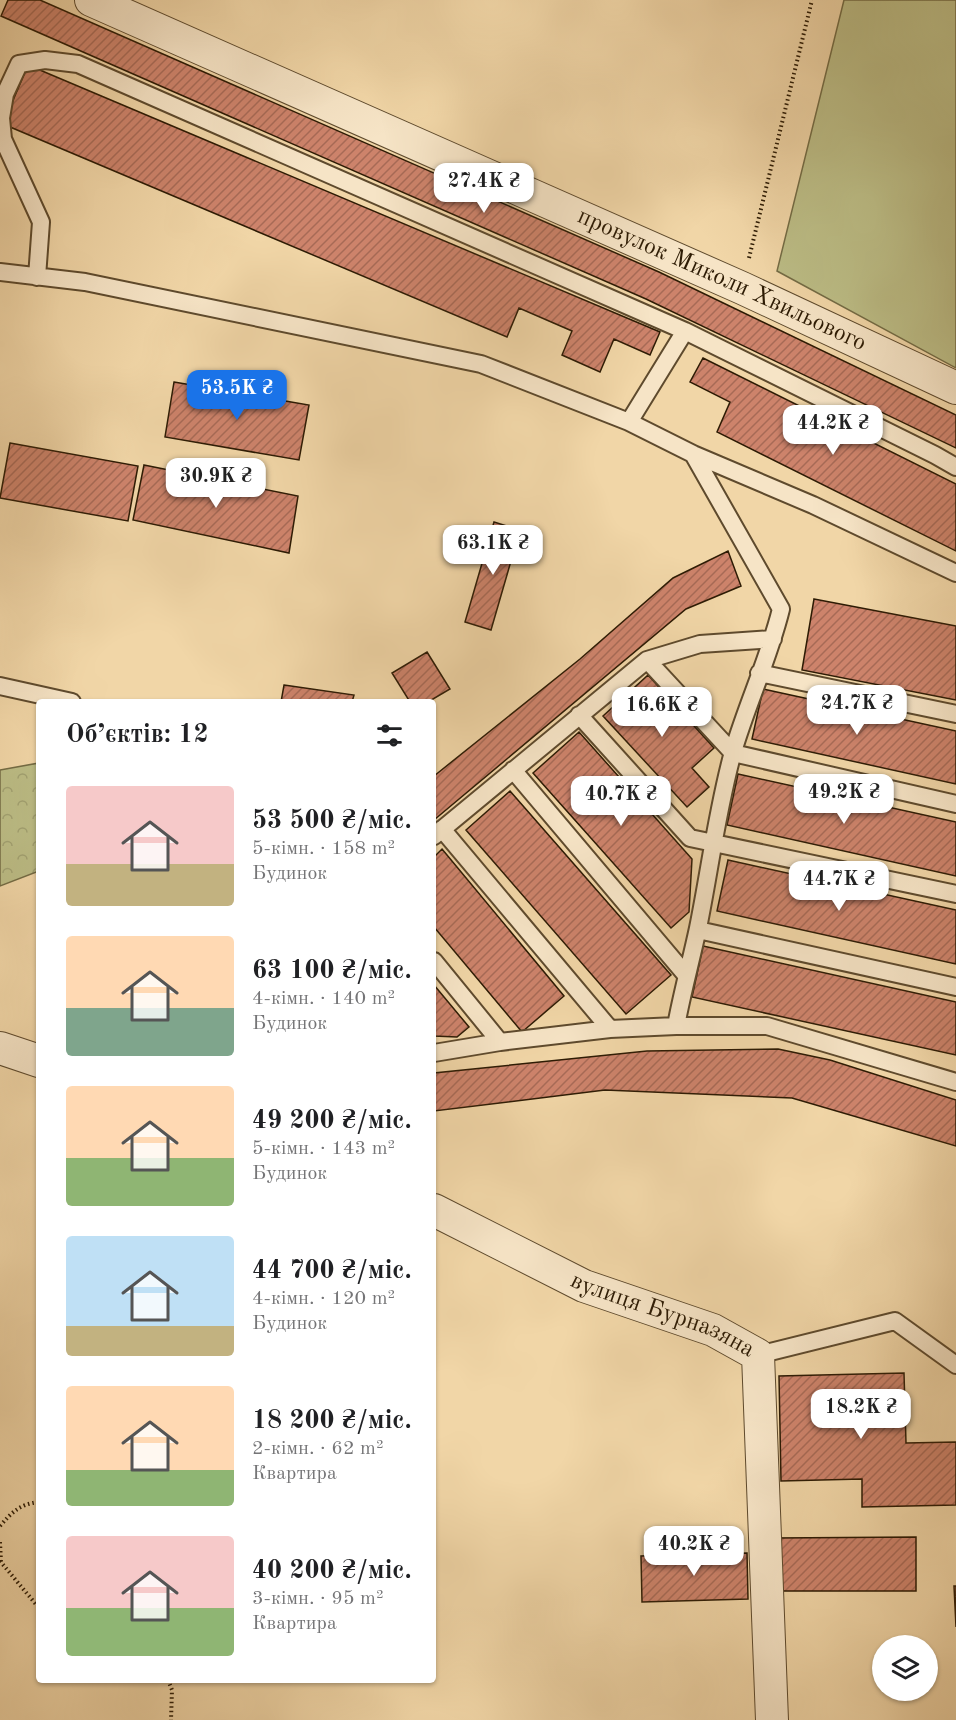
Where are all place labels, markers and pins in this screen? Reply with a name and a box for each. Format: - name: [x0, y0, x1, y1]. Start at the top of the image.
- pin: 27.4K ₴: [429, 163, 539, 214]
- pin: 53.5K ₴: [182, 370, 292, 421]
- pin: 44.2K ₴: [778, 405, 888, 456]
- pin: 30.9K ₴: [161, 458, 271, 509]
- pin: 63.1K ₴: [438, 525, 548, 576]
- pin: 24.7K ₴: [802, 685, 912, 736]
- pin: 16.6K ₴: [607, 687, 717, 738]
- pin: 49.2K ₴: [789, 774, 899, 825]
- pin: 40.7K ₴: [566, 776, 676, 827]
- pin: 44.7K ₴: [784, 861, 894, 912]
- pin: 18.2K ₴: [806, 1389, 916, 1440]
- pin: 40.2K ₴: [639, 1526, 749, 1577]

